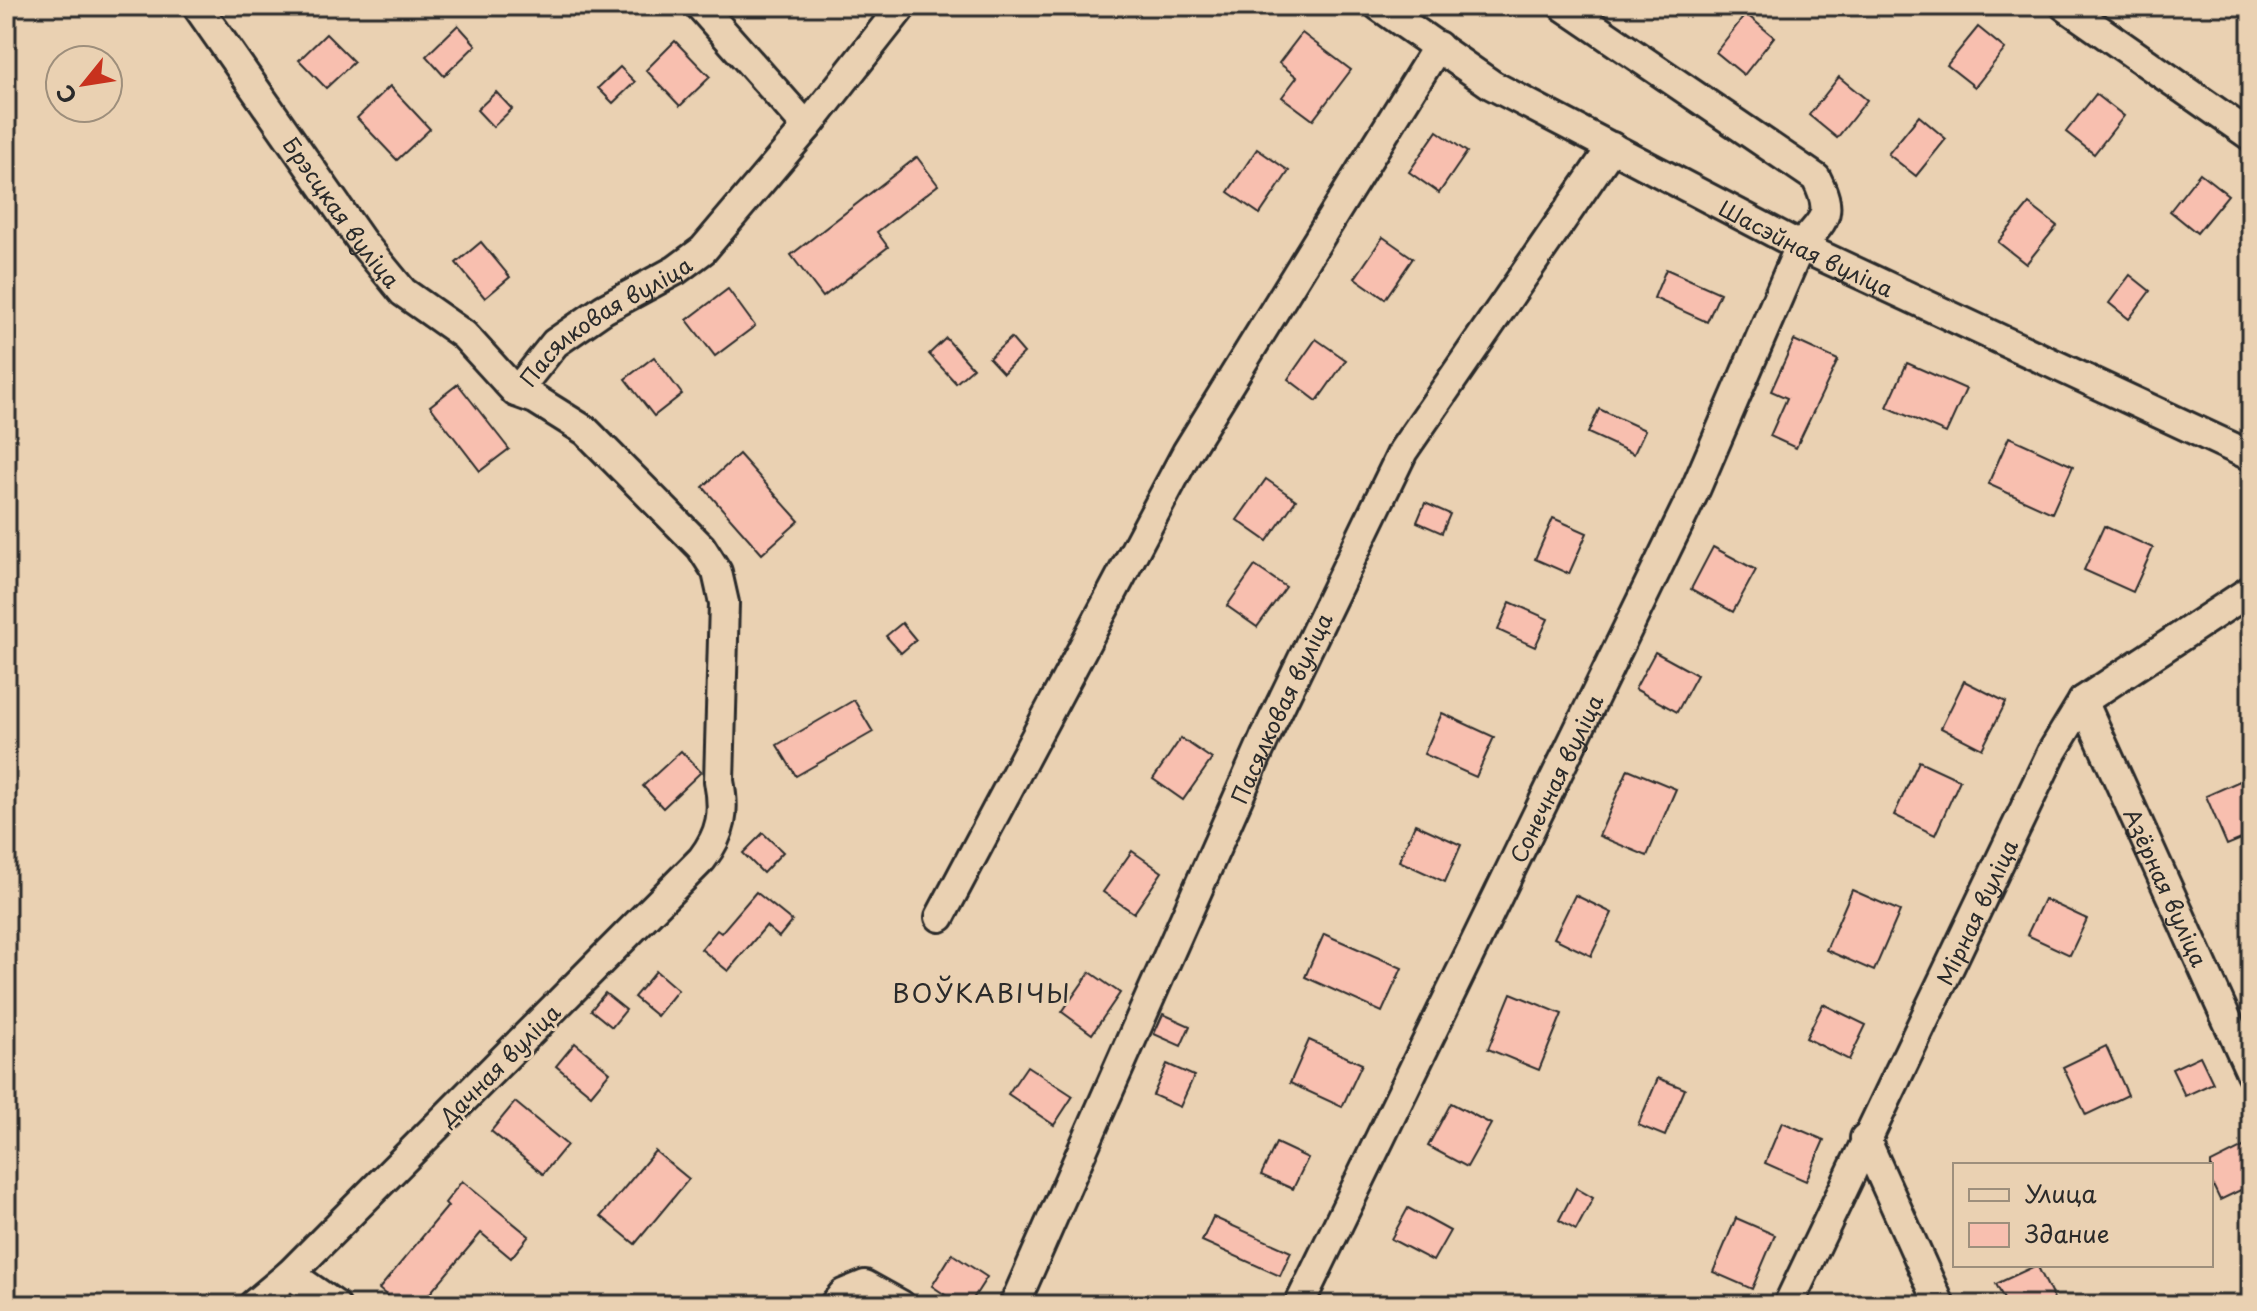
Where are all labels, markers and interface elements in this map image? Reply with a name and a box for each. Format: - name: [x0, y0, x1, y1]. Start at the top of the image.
- north arrow: [44, 44, 124, 124]
- text: С: [47, 79, 84, 110]
- street label: Брэсцкая вуліца: [276, 129, 409, 295]
- street label: Шасэйная вуліца: [1714, 190, 1900, 304]
- street label: Пасялковая вуліца: [511, 247, 699, 393]
- street label: Пасялковая вуліца: [1221, 606, 1340, 808]
- street label: Сонечная вуліца: [1500, 688, 1610, 868]
- street label: Азёрная вуліца: [2117, 802, 2217, 972]
- street label: Мірная вуліца: [1927, 833, 2025, 990]
- district label: ВОЎКАВІЧЫ: [892, 973, 1072, 1012]
- street label: Дачная вуліца: [430, 995, 568, 1133]
- legend: [1953, 1163, 2213, 1267]
- text: Улица: [2025, 1175, 2097, 1211]
- text: Здание: [2025, 1215, 2110, 1251]

